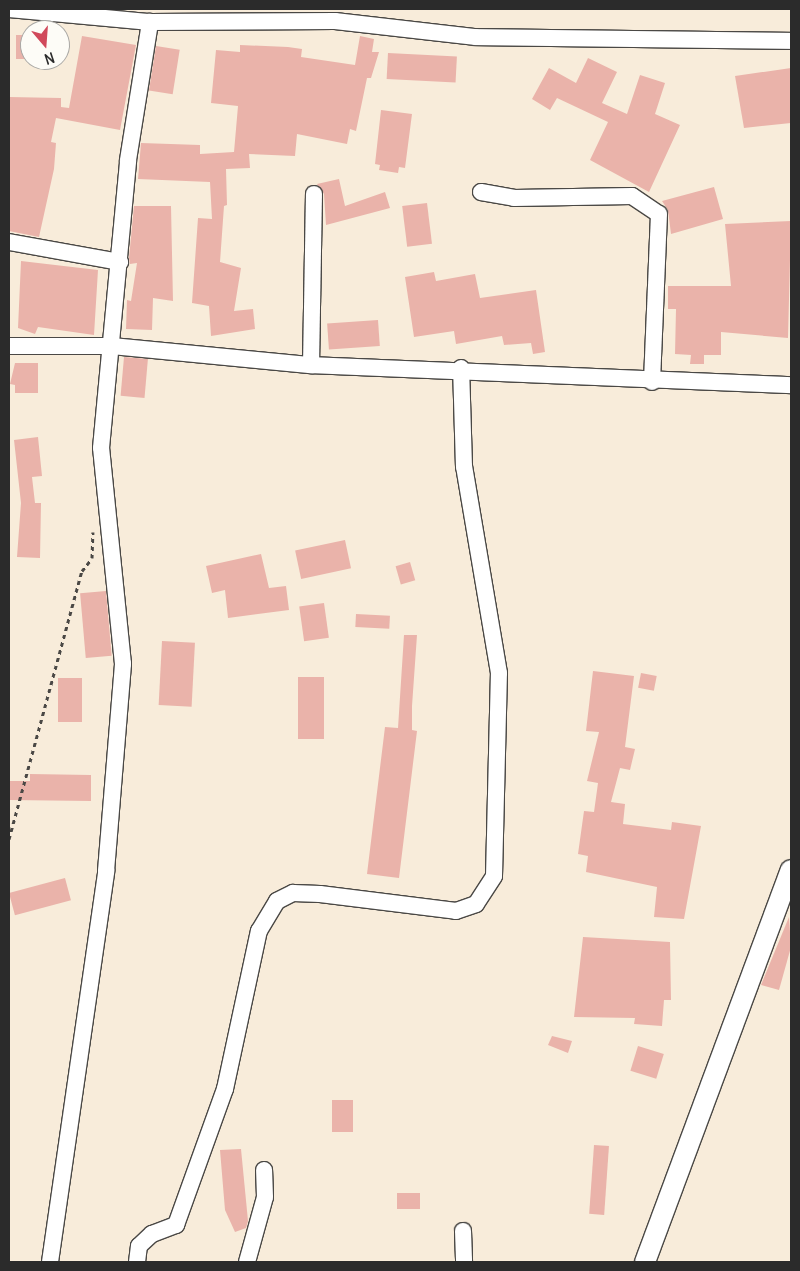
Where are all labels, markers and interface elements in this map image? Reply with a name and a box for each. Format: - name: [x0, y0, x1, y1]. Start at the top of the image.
- north arrow: [20, 20, 70, 70]
- text: N: [42, 48, 57, 68]

